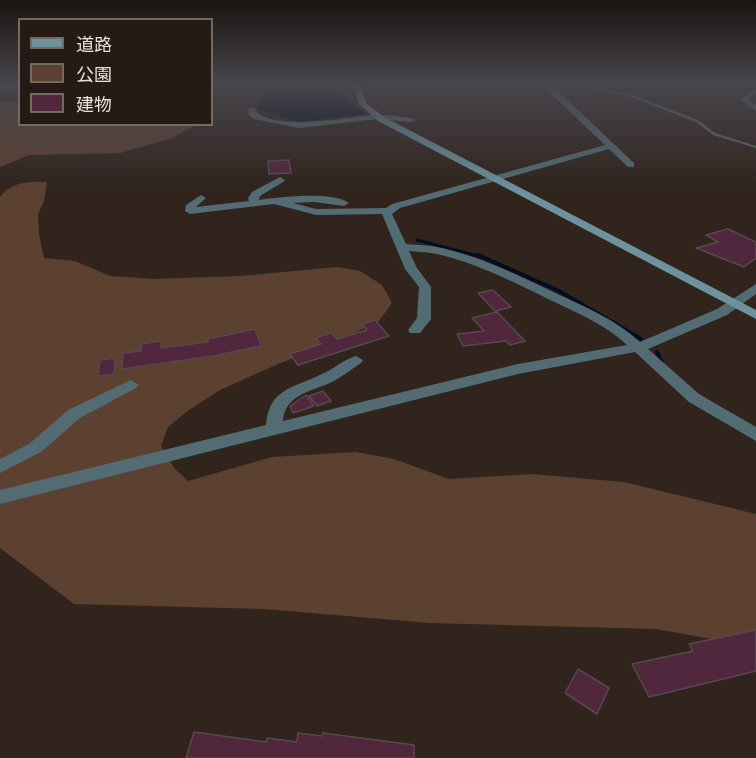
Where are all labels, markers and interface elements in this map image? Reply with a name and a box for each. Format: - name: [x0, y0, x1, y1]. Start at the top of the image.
- legend: [18, 18, 213, 126]
- text: 道路: [76, 30, 112, 57]
- text: 公園: [76, 60, 112, 87]
- text: 建物: [76, 90, 112, 117]

